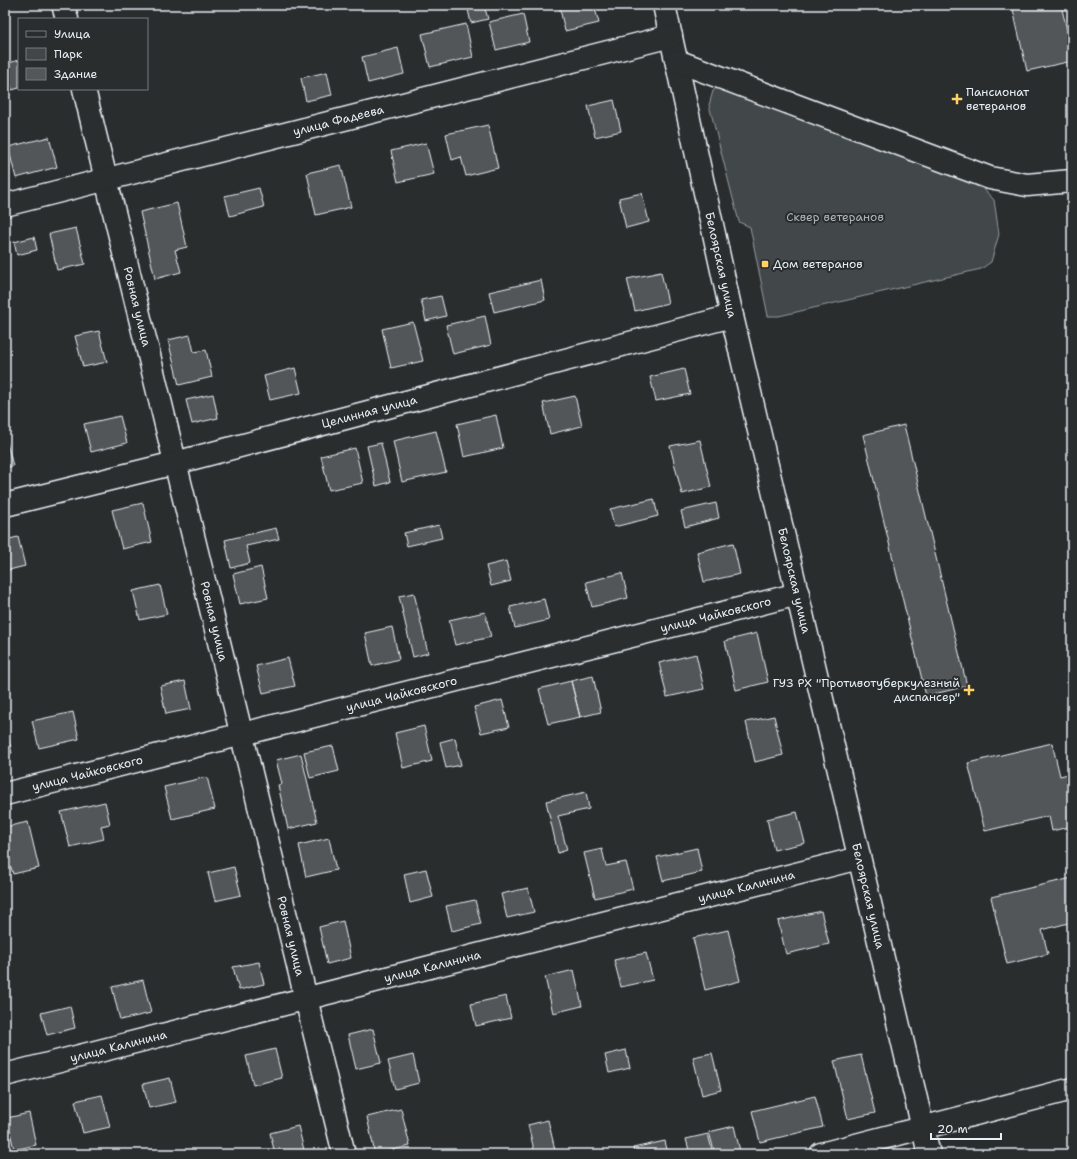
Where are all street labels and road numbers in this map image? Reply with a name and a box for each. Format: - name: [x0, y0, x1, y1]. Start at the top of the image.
- street label: улица Фадеева: [291, 101, 386, 140]
- street label: Белоярская улица: [701, 210, 740, 320]
- street label: Ровная улица: [120, 265, 155, 349]
- street label: Целинная улица: [320, 391, 419, 432]
- street label: Белоярская улица: [774, 526, 814, 635]
- street label: Ровная улица: [196, 580, 232, 664]
- street label: улица Чайковского: [659, 593, 773, 636]
- street label: улица Чайковского: [344, 672, 459, 716]
- street label: улица Чайковского: [30, 752, 145, 795]
- street label: Белоярская улица: [848, 841, 889, 951]
- street label: улица Калинина: [696, 867, 797, 907]
- street label: Ровная улица: [273, 894, 308, 978]
- street label: улица Калинина: [382, 946, 483, 986]
- street label: улица Калинина: [68, 1026, 169, 1066]

